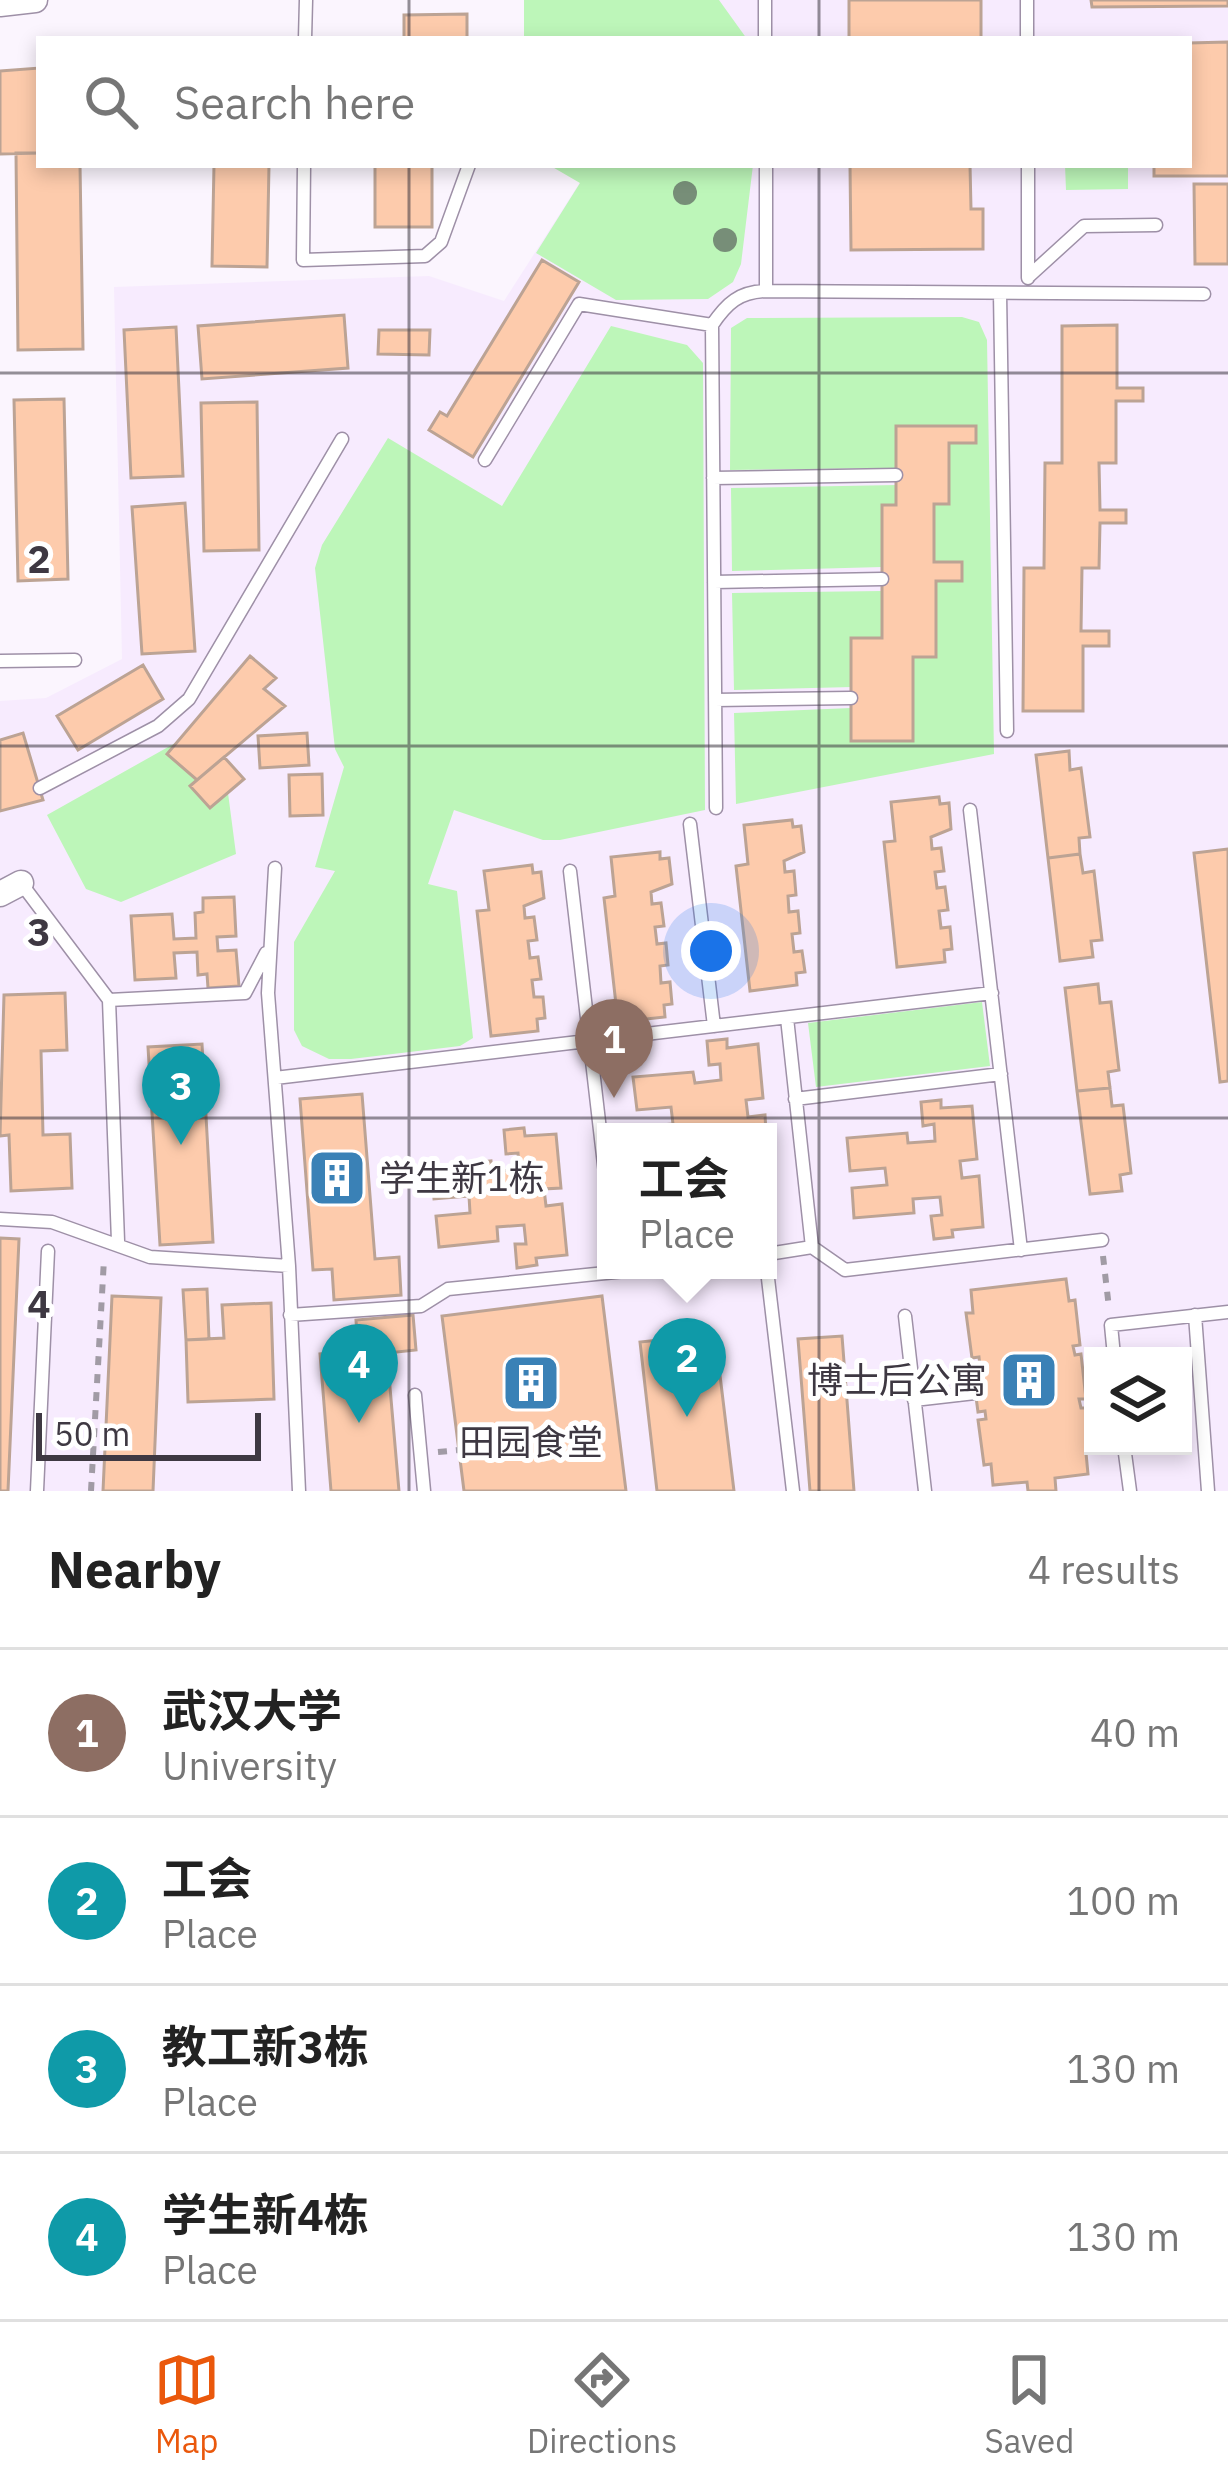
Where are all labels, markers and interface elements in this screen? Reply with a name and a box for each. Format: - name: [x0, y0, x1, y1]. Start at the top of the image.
- search box: [36, 36, 1192, 168]
- icon: search: [78, 69, 144, 135]
- text: Search here: [174, 73, 415, 131]
- text: 2: [27, 533, 51, 584]
- text: 3: [27, 906, 51, 957]
- your location: [681, 921, 741, 981]
- pin: 1: [575, 999, 653, 1098]
- pin: 3: [142, 1046, 220, 1145]
- popup: [597, 1123, 777, 1279]
- building icon: 学生新1栋: [306, 1147, 368, 1209]
- text: 工会: [639, 1149, 729, 1207]
- place label: 学生新1栋: [379, 1154, 545, 1201]
- text: Place: [639, 1208, 735, 1259]
- text: 4: [27, 1278, 51, 1329]
- pin: 2: [648, 1318, 726, 1417]
- pin: 4: [320, 1324, 398, 1423]
- map controls: [1084, 1347, 1192, 1455]
- button: layers: [1084, 1347, 1192, 1455]
- building icon: 博士后公寓: [998, 1349, 1060, 1411]
- building icon: 田园食堂: [500, 1352, 562, 1414]
- place label: 博士后公寓: [807, 1356, 987, 1403]
- scale bar: [36, 1407, 261, 1460]
- text: 50 m: [54, 1412, 130, 1455]
- place label: 田园食堂: [459, 1418, 603, 1465]
- text: Nearby: [48, 1536, 221, 1602]
- text: 4 results: [1028, 1544, 1180, 1595]
- text: 武汉大学: [162, 1681, 342, 1739]
- text: 1: [75, 1707, 99, 1758]
- text: 40 m: [1090, 1707, 1180, 1758]
- text: University: [162, 1740, 337, 1791]
- text: 工会: [162, 1849, 252, 1907]
- text: 2: [75, 1875, 99, 1926]
- text: 100 m: [1067, 1875, 1180, 1926]
- text: Place: [162, 1908, 258, 1959]
- text: 教工新3栋: [162, 2017, 369, 2075]
- text: 3: [75, 2043, 99, 2094]
- text: 130 m: [1067, 2043, 1180, 2094]
- text: Place: [162, 2076, 258, 2127]
- text: 学生新4栋: [162, 2185, 369, 2243]
- text: 4: [75, 2211, 99, 2262]
- text: 130 m: [1067, 2211, 1180, 2262]
- text: Place: [162, 2244, 258, 2295]
- tab: Map: [154, 2347, 220, 2462]
- tab: Directions: [527, 2347, 677, 2462]
- tab: Saved: [985, 2347, 1074, 2462]

